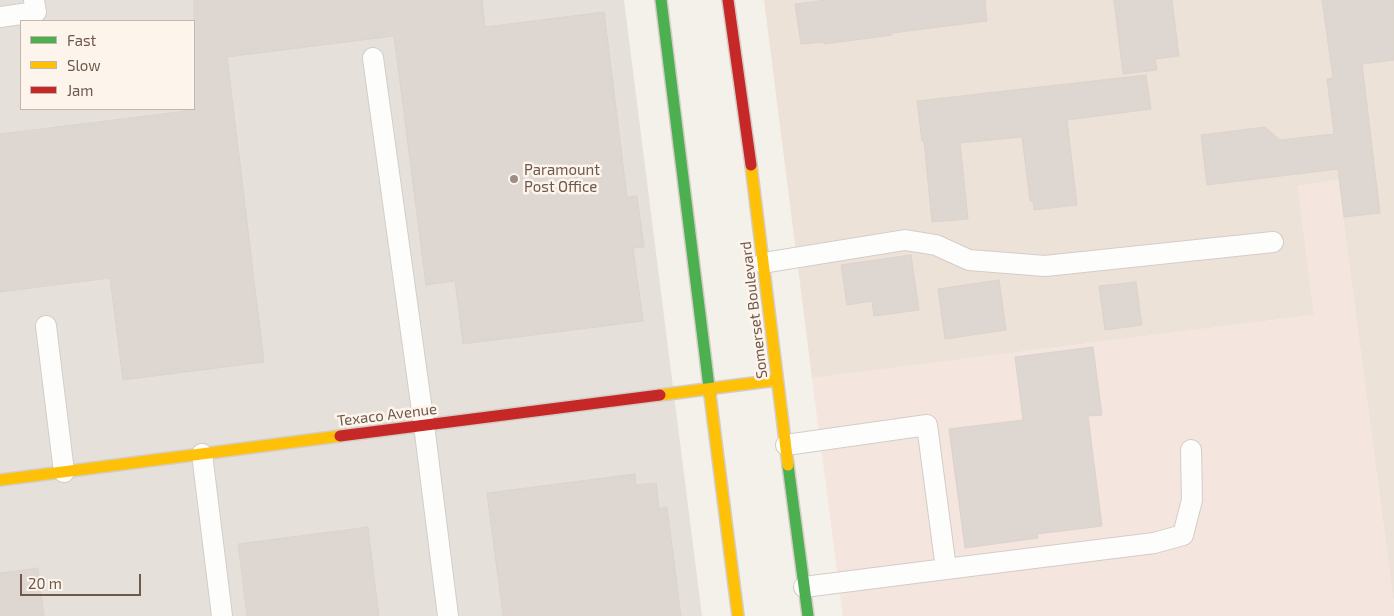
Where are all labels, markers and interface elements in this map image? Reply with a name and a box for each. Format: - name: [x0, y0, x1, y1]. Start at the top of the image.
- legend: [20, 20, 195, 110]
- text: Fast: [67, 31, 96, 49]
- text: Slow: [67, 56, 101, 74]
- text: Jam: [67, 81, 93, 99]
- place label: Paramount Post Office: [524, 161, 600, 196]
- marker: Paramount Post Office: [508, 173, 520, 185]
- street label: Somerset Boulevard: [737, 240, 771, 380]
- street label: Texaco Avenue: [336, 400, 438, 430]
- scale bar: [22, 564, 144, 596]
- text: 20 m: [28, 574, 62, 592]

